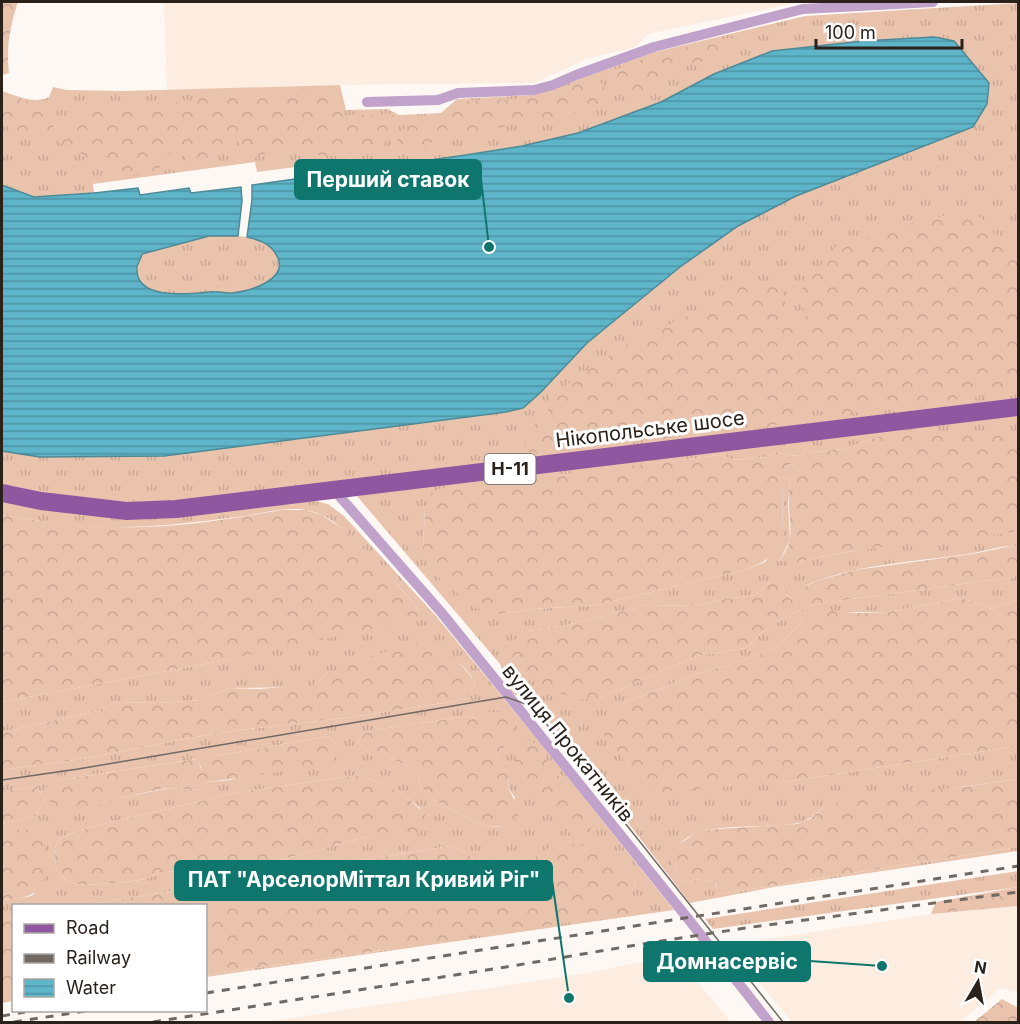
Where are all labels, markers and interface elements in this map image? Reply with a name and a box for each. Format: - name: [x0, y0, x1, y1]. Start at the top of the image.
- scale bar: [816, 12, 962, 50]
- text: 100 m: [825, 22, 876, 43]
- callout: Перший ставок: [295, 160, 481, 199]
- text: Перший ставок: [307, 167, 470, 192]
- street label: Нікопольське шосе: [554, 405, 746, 453]
- road number: Н-11: [484, 454, 536, 484]
- street label: вулиця Прокатників: [497, 660, 639, 826]
- callout: ПАТ "АрселорМіттал Кривий Ріг": [175, 861, 552, 900]
- text: ПАТ "АрселорМіттал Кривий Ріг": [188, 867, 540, 892]
- legend: [12, 904, 207, 1012]
- text: Road: [66, 917, 109, 938]
- callout: Домнасервіс: [644, 942, 810, 981]
- text: Railway: [66, 947, 131, 968]
- text: Домнасервіс: [656, 949, 798, 974]
- north arrow: [948, 952, 1008, 1012]
- text: N: [973, 956, 988, 978]
- text: Water: [66, 977, 116, 998]

